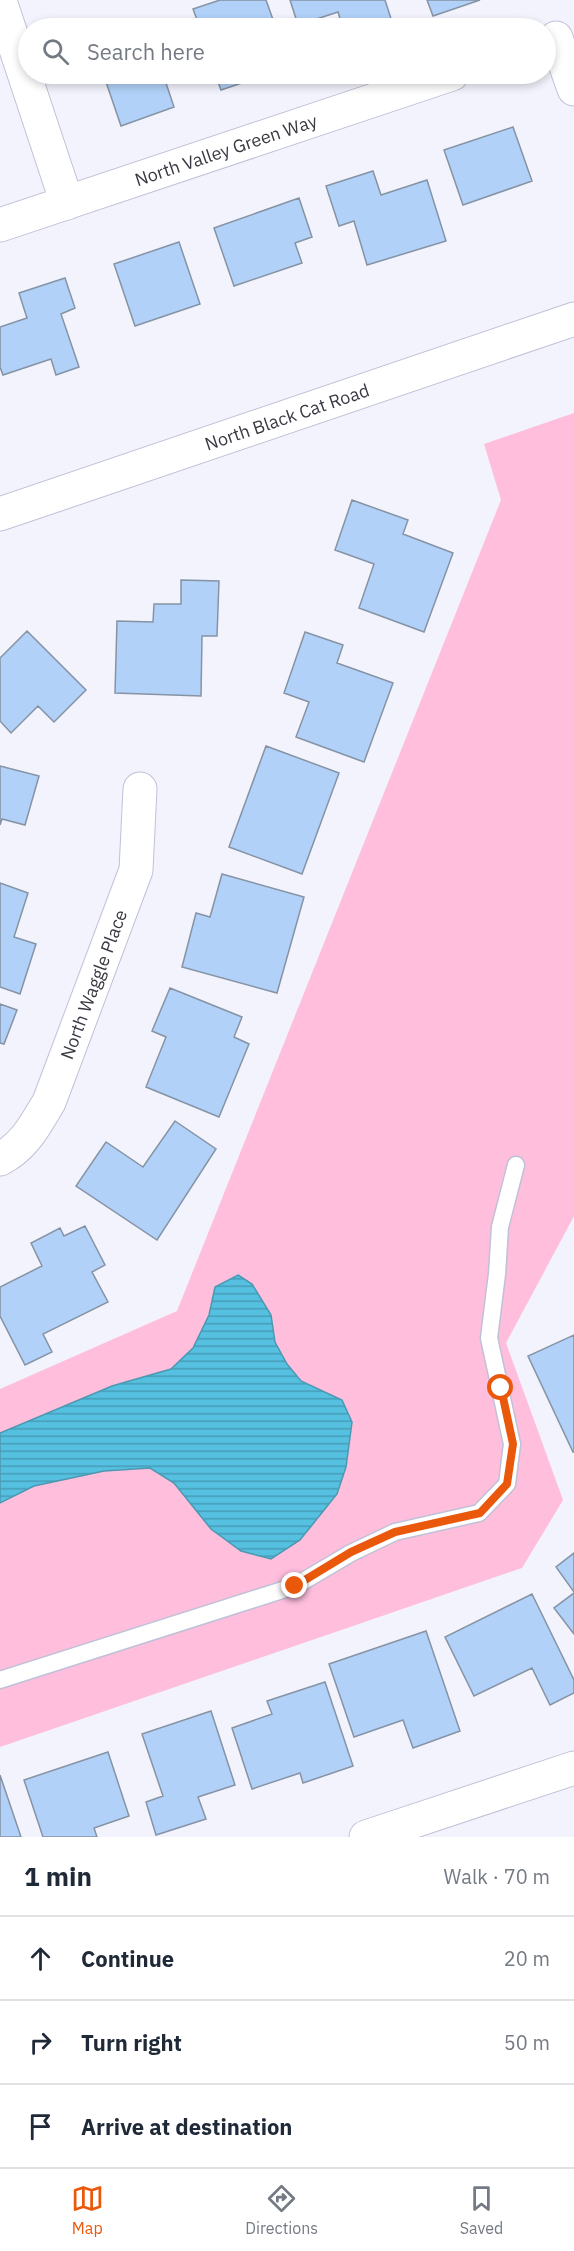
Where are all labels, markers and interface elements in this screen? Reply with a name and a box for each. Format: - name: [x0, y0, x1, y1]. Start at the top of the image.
- search box: [18, 18, 556, 84]
- icon: search: [39, 35, 72, 68]
- text: Search here: [87, 37, 205, 66]
- street label: North Valley Green Way: [132, 108, 320, 191]
- street label: North Black Cat Road: [202, 378, 372, 455]
- street label: North Waggle Place: [55, 906, 132, 1062]
- route start: [487, 1374, 513, 1400]
- route end: [281, 1572, 307, 1598]
- text: 1 min: [24, 1859, 92, 1893]
- text: Walk · 70 m: [444, 1863, 550, 1890]
- icon: ahead: [24, 1942, 57, 1975]
- text: Continue: [81, 1944, 174, 1973]
- text: 20 m: [504, 1945, 550, 1972]
- icon: right: [24, 2026, 57, 2059]
- text: Turn right: [81, 2028, 182, 2057]
- text: 50 m: [504, 2029, 550, 2056]
- icon: arrive: [24, 2110, 57, 2143]
- text: Arrive at destination: [81, 2112, 292, 2141]
- tab: Map: [71, 2182, 104, 2238]
- tab: Directions: [245, 2182, 318, 2238]
- tab: Saved: [460, 2182, 503, 2238]

